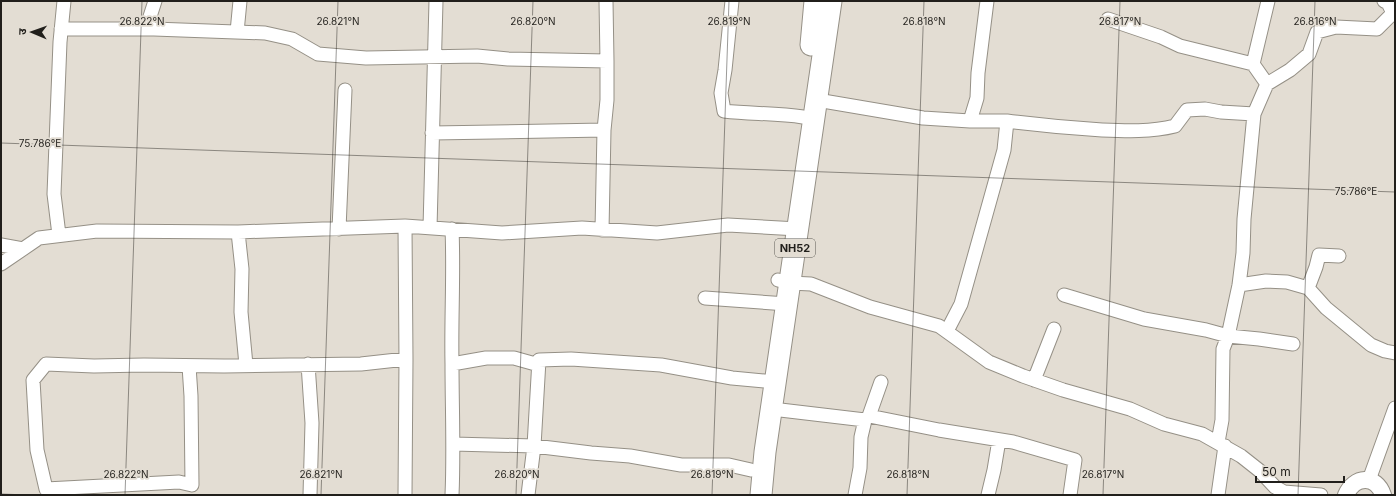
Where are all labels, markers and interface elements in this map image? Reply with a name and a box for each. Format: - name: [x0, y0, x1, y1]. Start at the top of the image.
- north arrow: [12, 12, 52, 52]
- text: 26.822°N: [119, 15, 165, 27]
- text: 26.821°N: [316, 15, 360, 27]
- text: 26.820°N: [510, 15, 556, 27]
- text: 26.819°N: [707, 15, 751, 27]
- text: 26.818°N: [902, 15, 946, 27]
- text: 26.817°N: [1099, 15, 1141, 27]
- text: 26.816°N: [1293, 15, 1337, 27]
- text: उ: [15, 28, 29, 35]
- text: 75.786°E: [19, 137, 61, 149]
- text: 75.786°E: [1335, 185, 1377, 197]
- road number: NH52: [775, 239, 815, 257]
- scale bar: [1256, 458, 1344, 484]
- text: 50 m: [1262, 464, 1291, 479]
- text: 26.822°N: [103, 468, 149, 480]
- text: 26.821°N: [299, 468, 343, 480]
- text: 26.820°N: [494, 468, 540, 480]
- text: 26.819°N: [690, 468, 734, 480]
- text: 26.818°N: [886, 468, 930, 480]
- text: 26.817°N: [1082, 468, 1124, 480]

